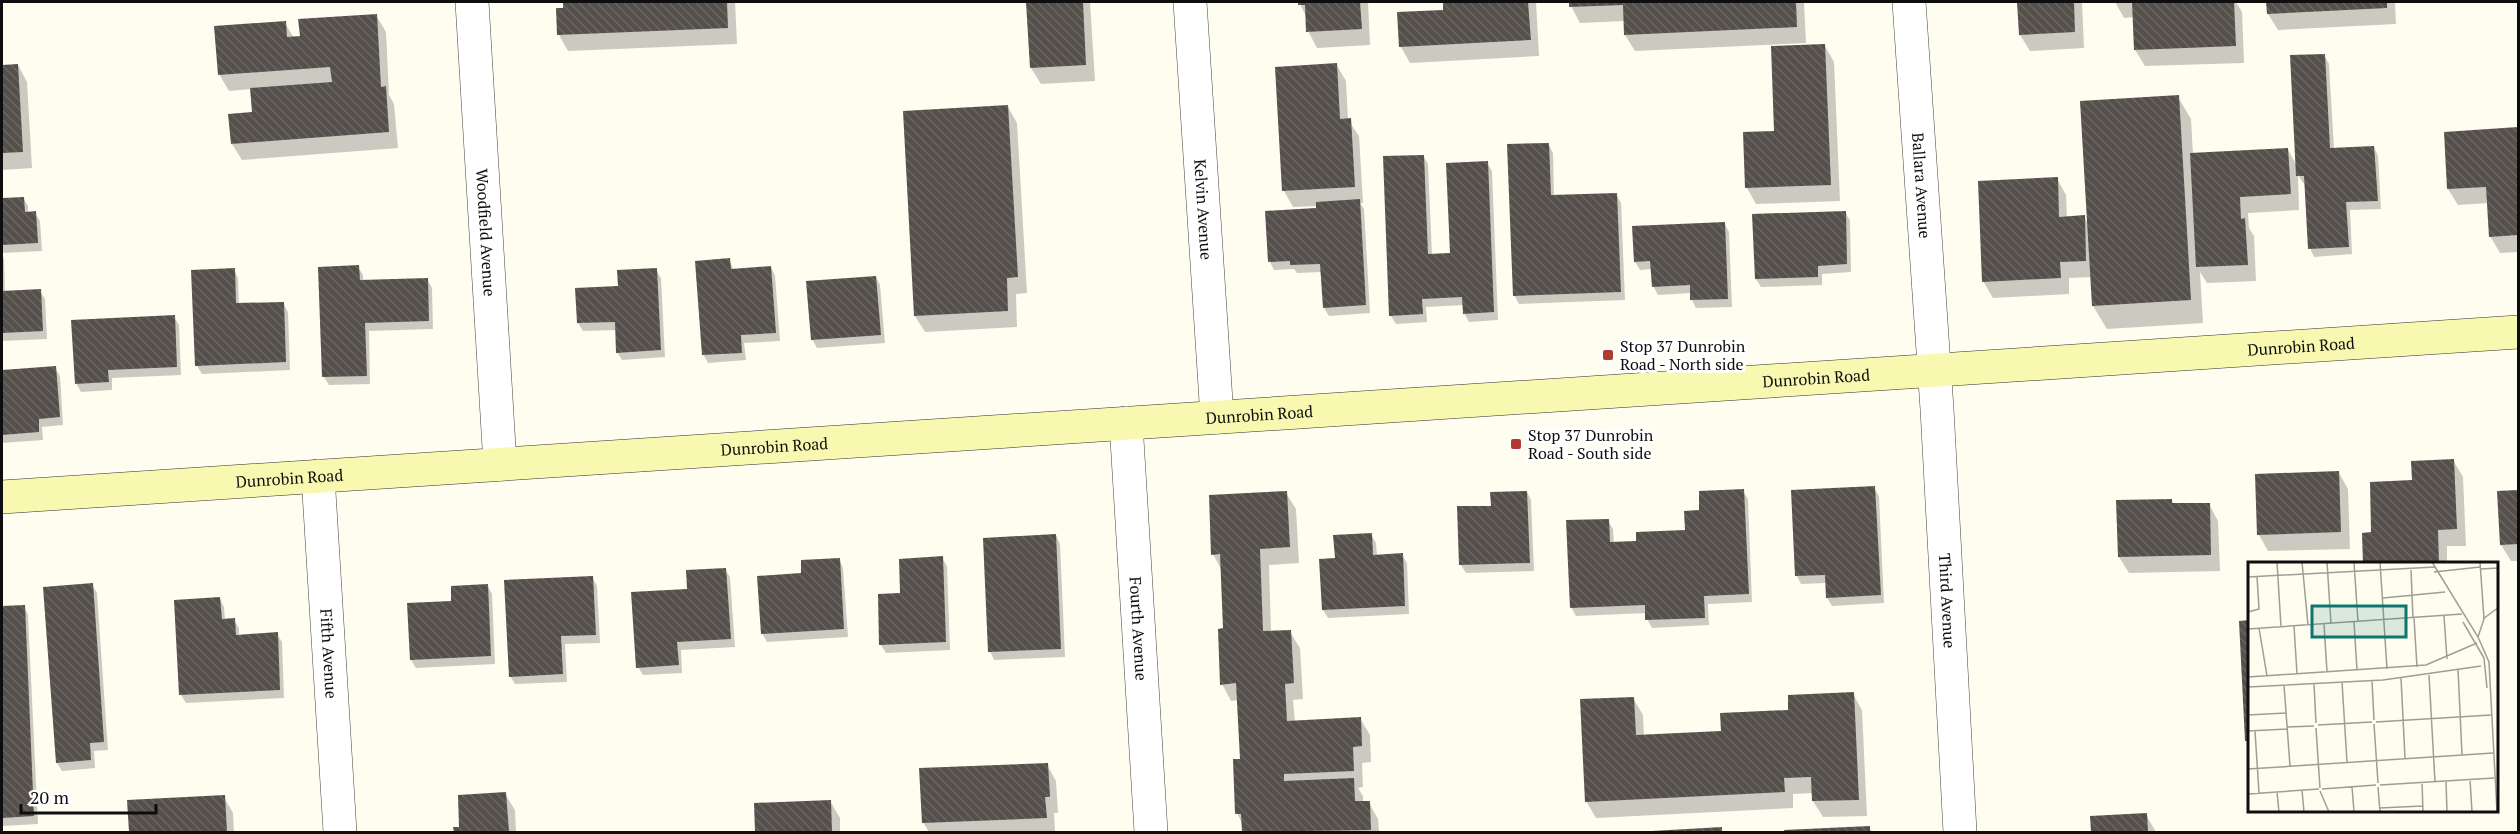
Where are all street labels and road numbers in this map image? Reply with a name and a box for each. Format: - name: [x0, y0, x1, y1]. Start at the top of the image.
- street label: Ballara Avenue: [1907, 132, 1936, 239]
- street label: Kelvin Avenue: [1189, 158, 1218, 261]
- street label: Woodfield Avenue: [471, 168, 501, 297]
- street label: Dunrobin Road: [2247, 332, 2356, 361]
- street label: Dunrobin Road: [1762, 364, 1871, 393]
- street label: Dunrobin Road: [1205, 400, 1314, 429]
- street label: Dunrobin Road: [720, 432, 829, 461]
- street label: Dunrobin Road: [235, 464, 344, 493]
- street label: Third Avenue: [1934, 553, 1961, 649]
- street label: Fourth Avenue: [1124, 576, 1153, 681]
- street label: Fifth Avenue: [315, 608, 343, 699]

